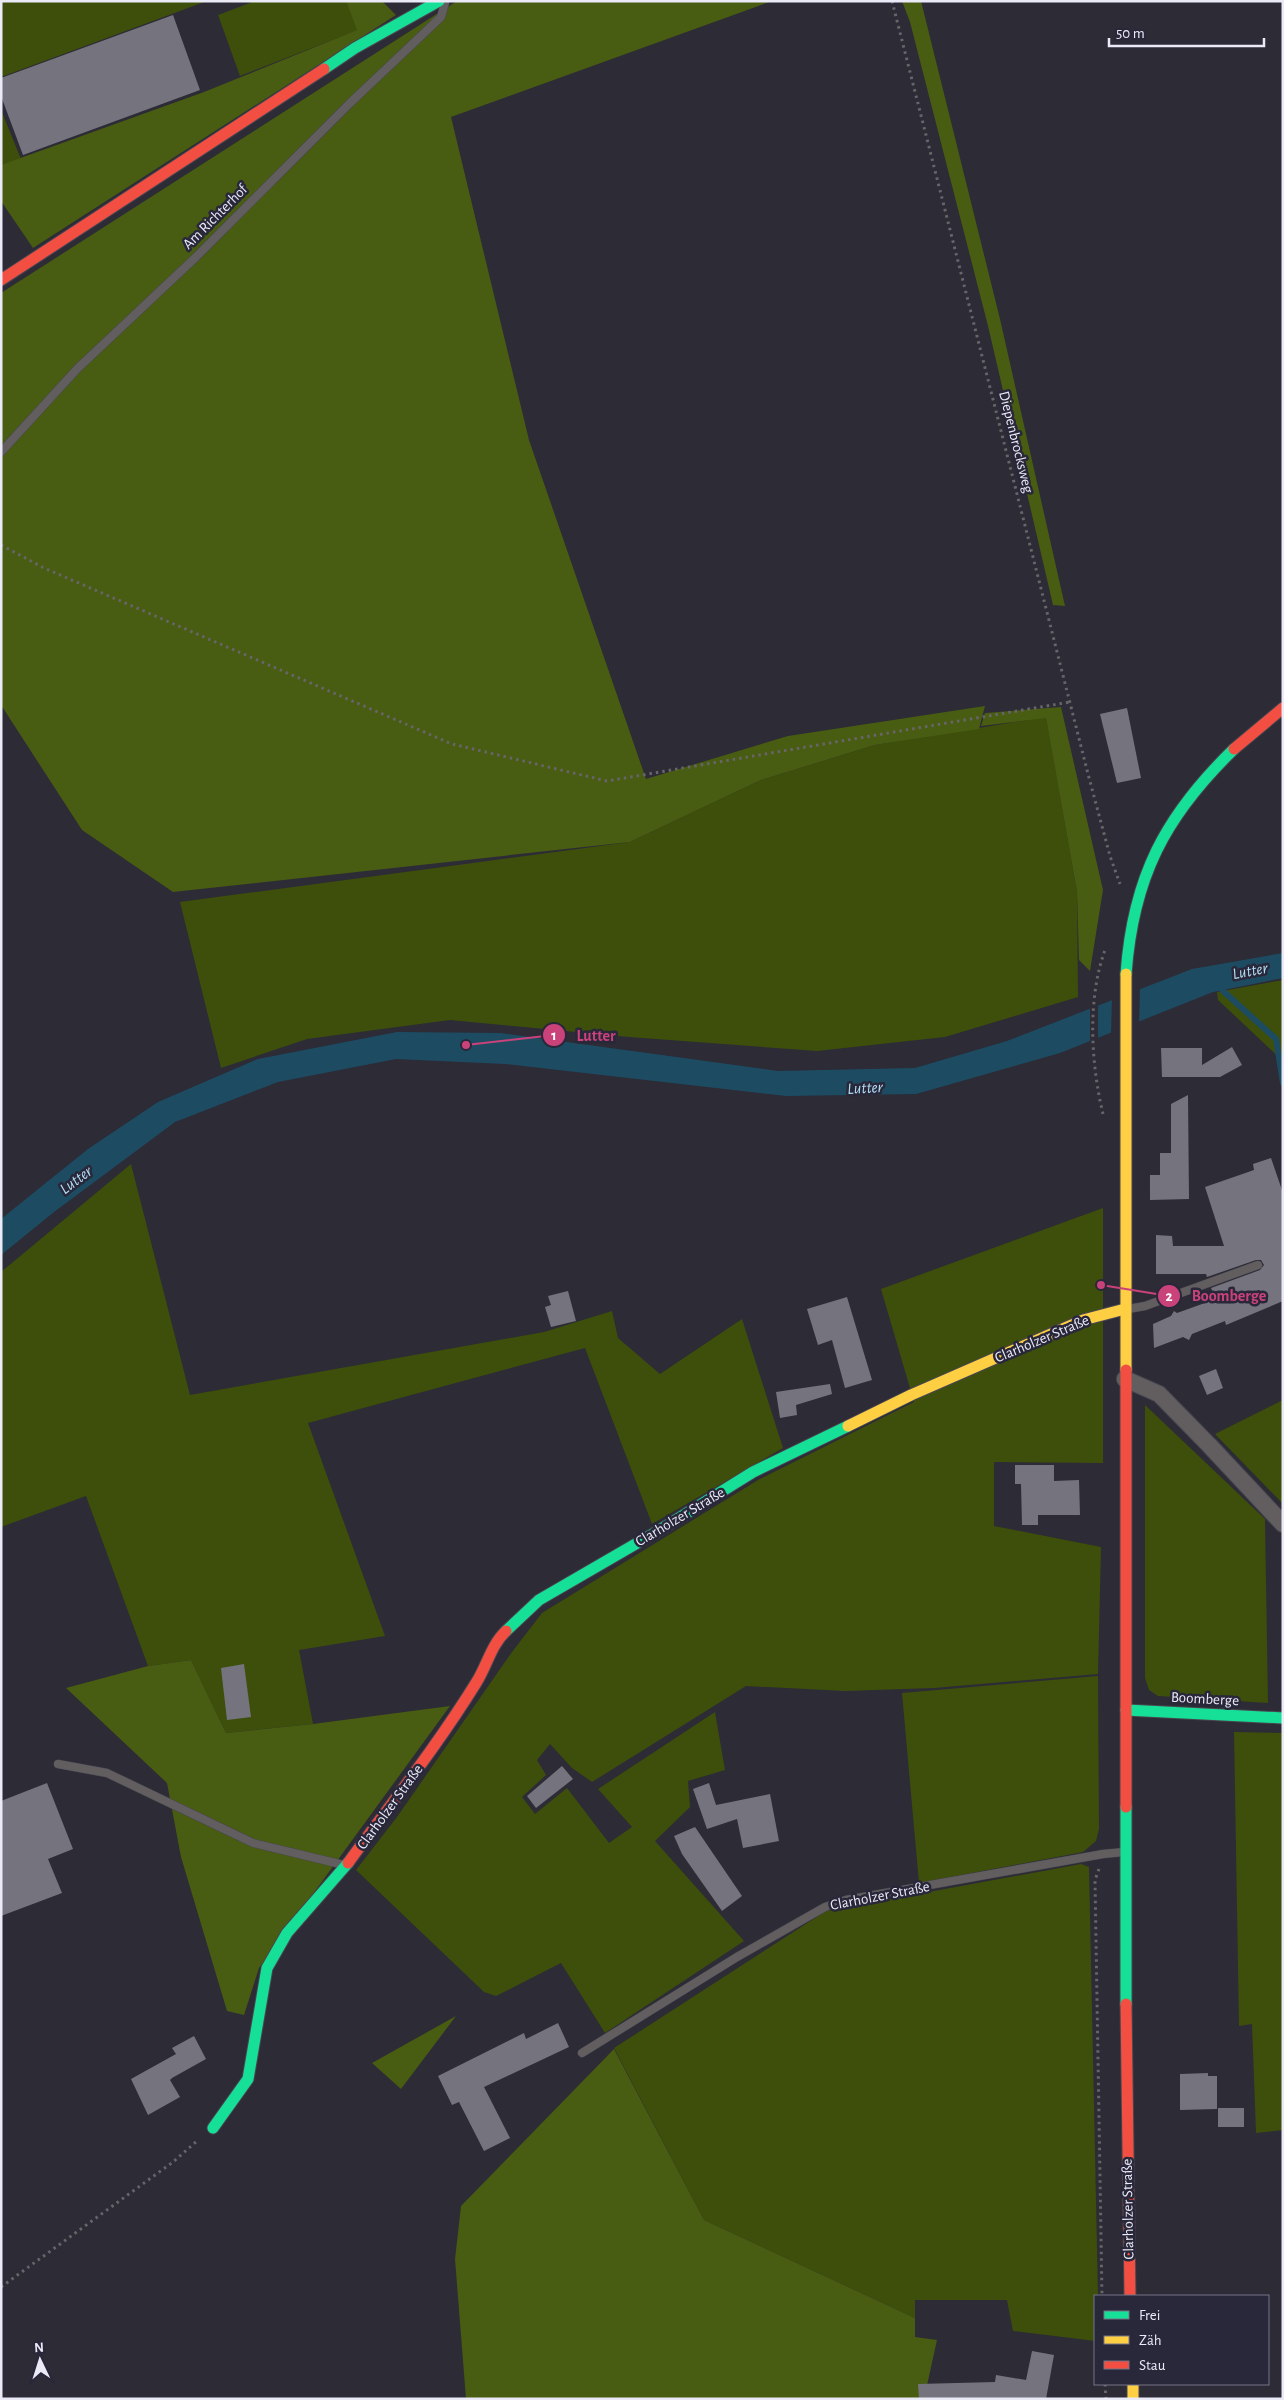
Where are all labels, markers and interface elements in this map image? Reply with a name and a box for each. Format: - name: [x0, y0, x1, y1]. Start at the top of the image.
- scale bar: [1109, 15, 1264, 47]
- text: 50 m: [1116, 26, 1145, 41]
- street label: Am Richterhof: [180, 181, 251, 252]
- street label: Diepenbrocksweg: [996, 390, 1036, 495]
- water label: Lutter: [1231, 960, 1270, 982]
- callout: Lutter: [541, 1020, 625, 1051]
- text: 1: [551, 1028, 557, 1043]
- text: Lutter: [576, 1028, 616, 1044]
- water label: Lutter: [847, 1079, 884, 1097]
- water label: Lutter: [57, 1162, 96, 1197]
- callout: Boomberge: [1156, 1280, 1276, 1311]
- text: Boomberge: [1192, 1288, 1267, 1304]
- text: 2: [1165, 1289, 1173, 1304]
- street label: Clarholzer Straße: [993, 1312, 1091, 1366]
- street label: Clarholzer Straße: [633, 1485, 727, 1549]
- street label: Boomberge: [1171, 1690, 1240, 1708]
- street label: Clarholzer Straße: [354, 1762, 426, 1852]
- street label: Clarholzer Straße: [829, 1879, 931, 1913]
- street label: Clarholzer Straße: [1120, 2158, 1136, 2260]
- legend: [1094, 2295, 1269, 2385]
- text: Frei: [1139, 2308, 1160, 2323]
- text: Zäh: [1139, 2333, 1162, 2348]
- north arrow: [15, 2335, 65, 2385]
- text: N: [34, 2341, 45, 2355]
- text: Stau: [1139, 2358, 1166, 2373]

